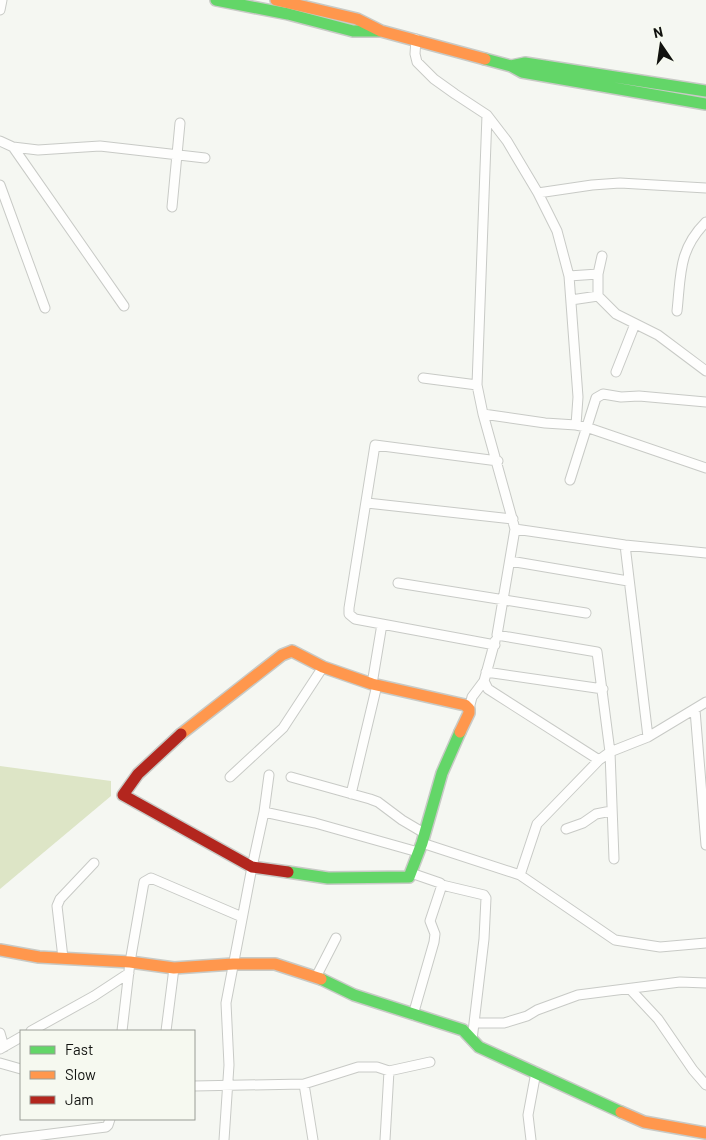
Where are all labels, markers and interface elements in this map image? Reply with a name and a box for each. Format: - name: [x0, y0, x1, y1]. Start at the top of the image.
- north arrow: [636, 20, 686, 70]
- text: N: [652, 23, 664, 41]
- legend: [20, 1030, 195, 1120]
- text: Fast: [65, 1040, 93, 1058]
- text: Slow: [65, 1065, 96, 1083]
- text: Jam: [65, 1090, 94, 1108]

